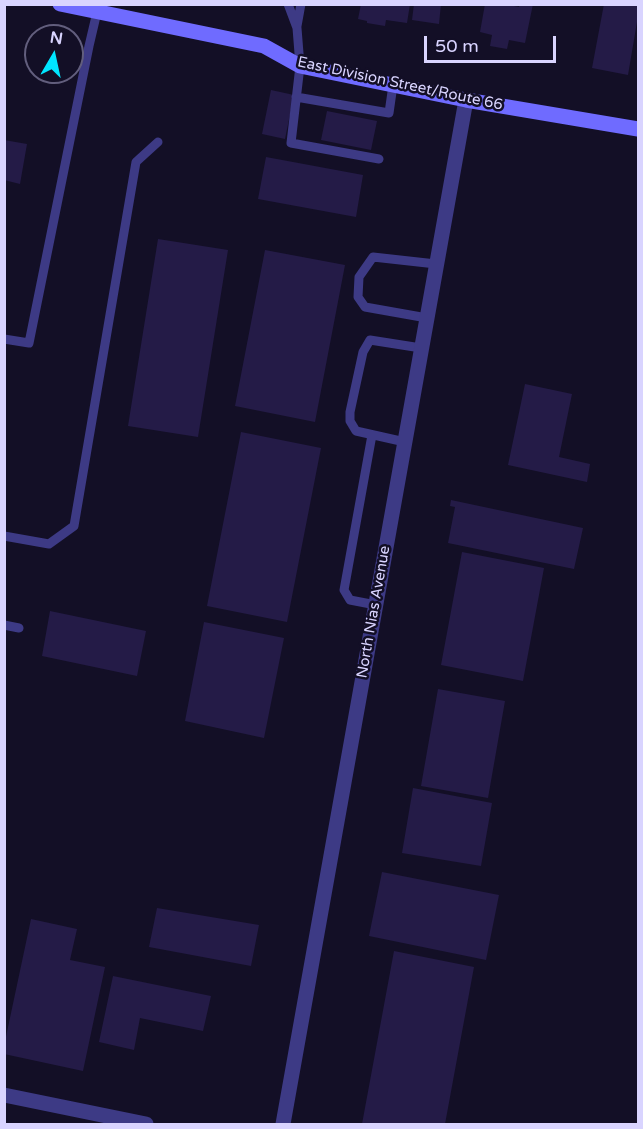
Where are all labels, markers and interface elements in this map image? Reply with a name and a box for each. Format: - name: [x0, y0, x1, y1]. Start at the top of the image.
- north arrow: [24, 24, 84, 84]
- scale bar: [427, 24, 559, 62]
- text: N: [49, 27, 64, 49]
- text: 50 m: [435, 35, 479, 57]
- street label: East Division Street/Route 66: [296, 53, 504, 115]
- street label: North Nias Avenue: [353, 544, 395, 680]

